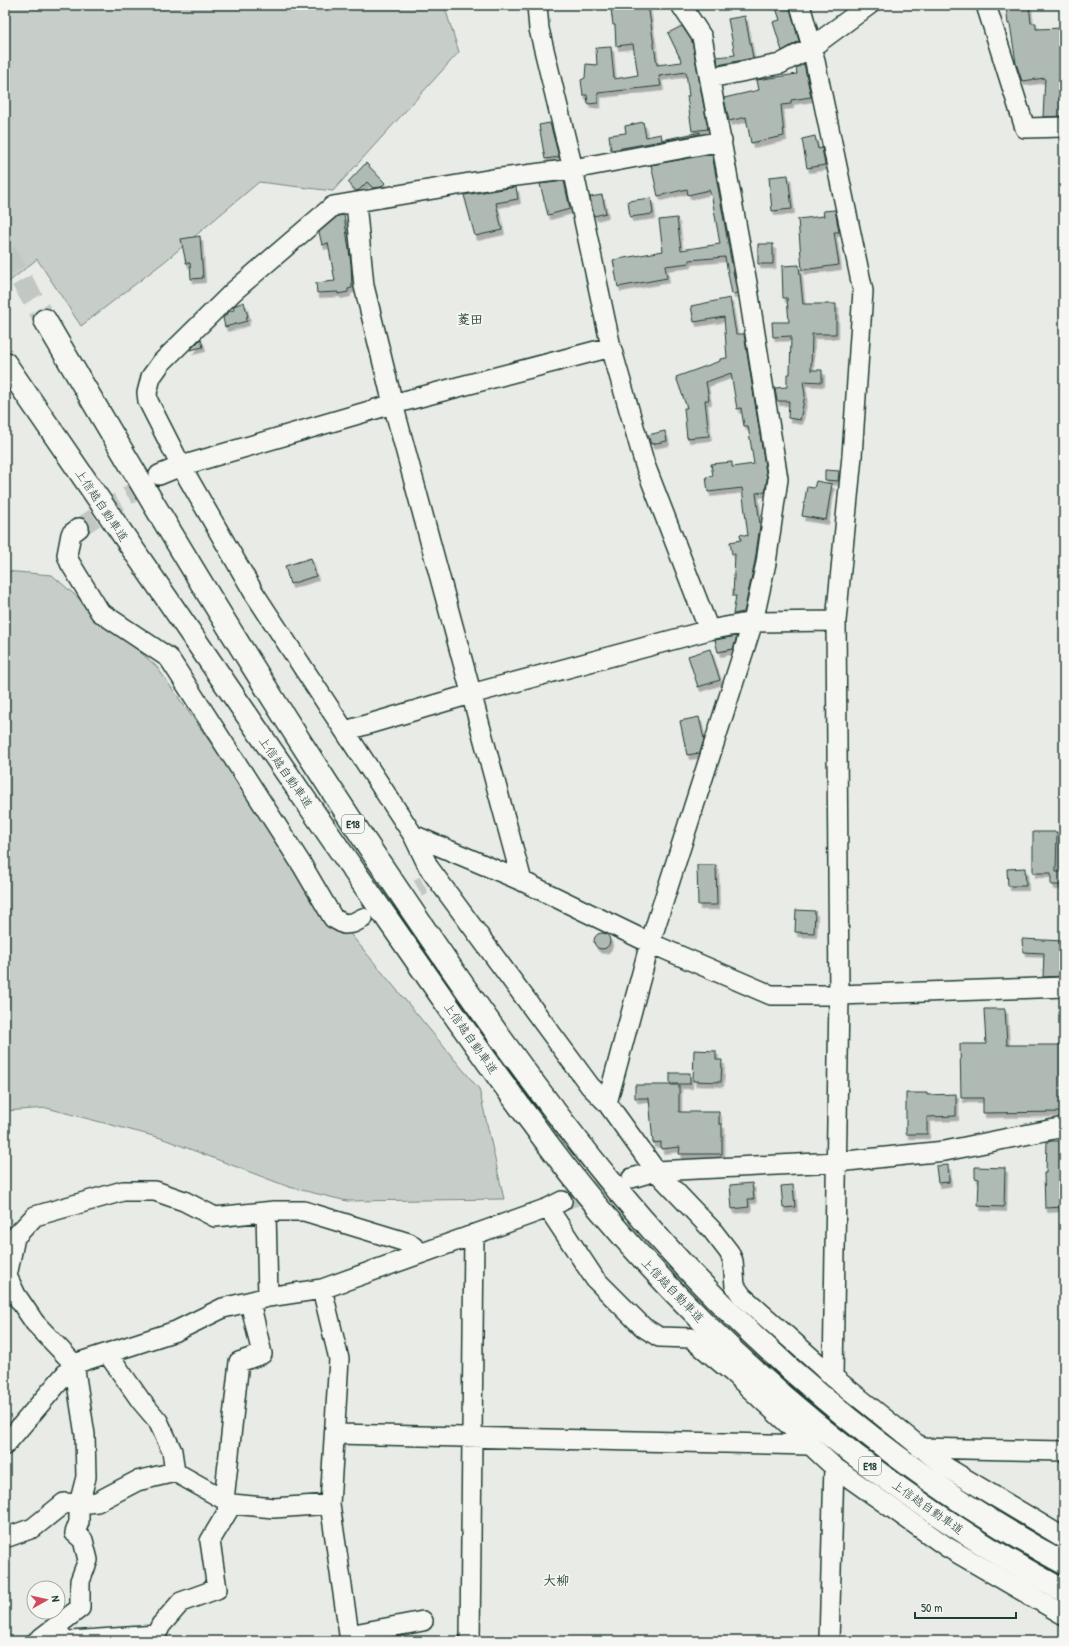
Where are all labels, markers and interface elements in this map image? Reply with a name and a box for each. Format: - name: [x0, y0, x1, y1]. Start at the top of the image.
- district label: 菱田: [457, 310, 483, 328]
- street label: 上信越自動車道: [71, 465, 133, 545]
- street label: 上信越自動車道: [255, 733, 317, 811]
- road number: E18: [342, 815, 364, 833]
- street label: 上信越自動車道: [440, 999, 502, 1077]
- street label: 上信越自動車道: [638, 1254, 708, 1326]
- road number: E18: [859, 1457, 881, 1475]
- street label: 上信越自動車道: [889, 1476, 967, 1538]
- district label: 大柳: [543, 1571, 569, 1589]
- north arrow: [26, 1580, 66, 1620]
- scale bar: [915, 1594, 1016, 1620]
- text: N: [49, 1595, 63, 1603]
- text: 50 m: [921, 1599, 942, 1616]

